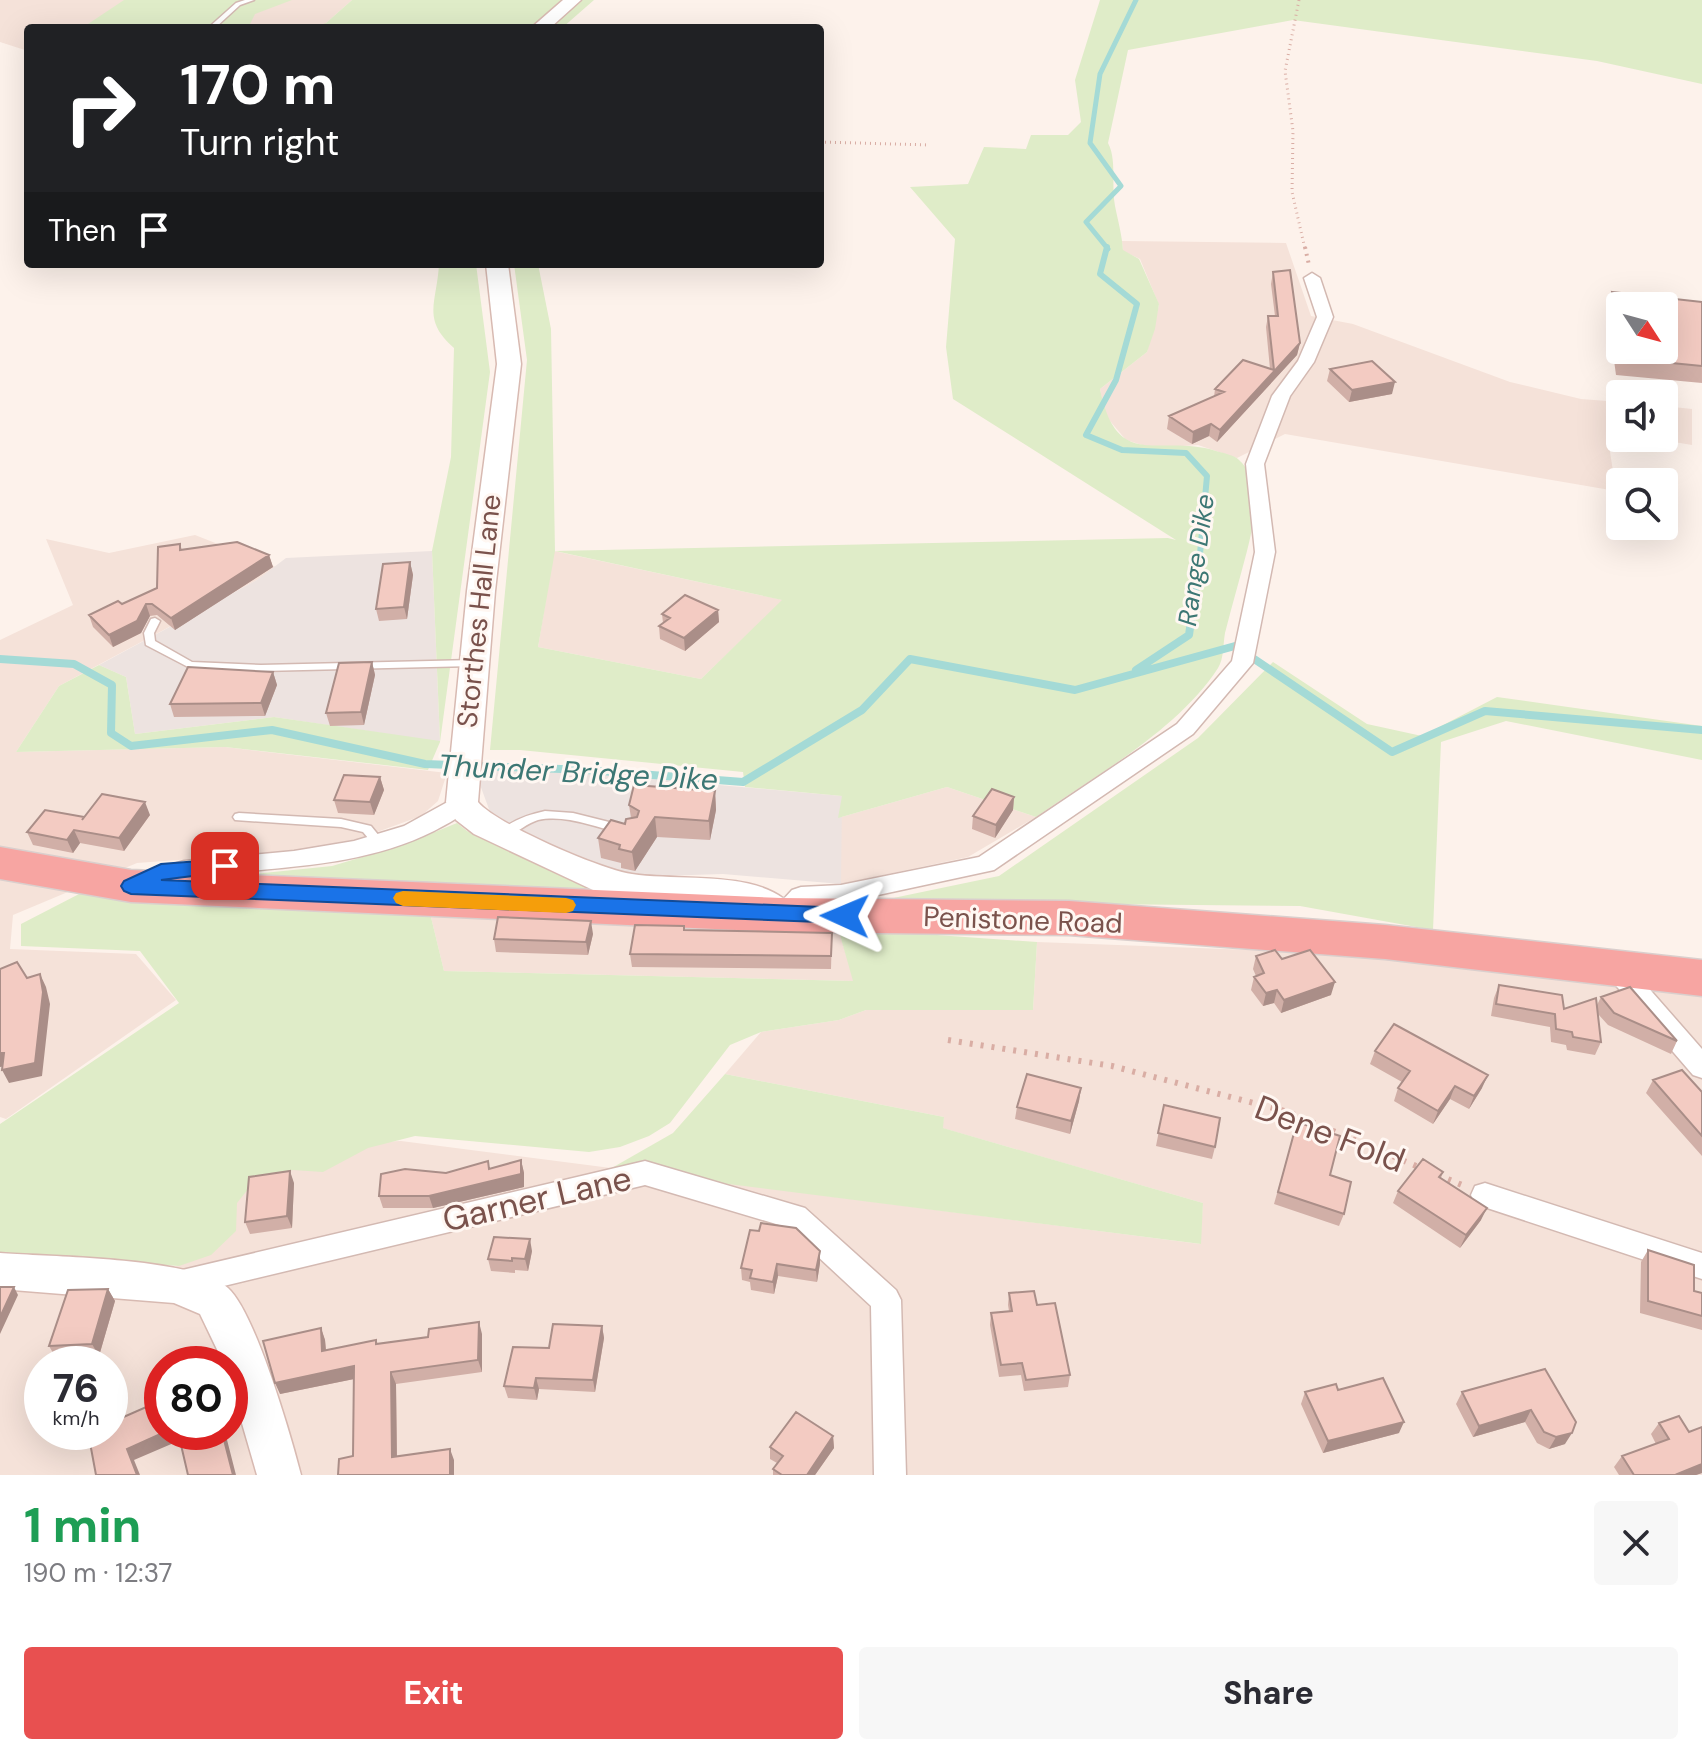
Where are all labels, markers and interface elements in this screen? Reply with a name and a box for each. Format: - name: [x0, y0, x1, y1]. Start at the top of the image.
- text: 170 m: [180, 48, 335, 121]
- icon: right: [48, 56, 152, 160]
- text: Turn right: [180, 119, 339, 166]
- icon: arrive: [132, 208, 176, 252]
- text: Then: [48, 211, 116, 250]
- north arrow: [1606, 292, 1678, 364]
- map controls: [1606, 292, 1678, 540]
- button: sound: [1606, 380, 1678, 452]
- button: search: [1606, 468, 1678, 540]
- street label: Storthes Hall Lane: [448, 492, 510, 730]
- water label: Range Dike: [1170, 492, 1222, 628]
- water label: Thunder Bridge Dike: [437, 745, 719, 799]
- pin: [191, 832, 259, 900]
- icon: arrive: [203, 844, 247, 888]
- position arrow: [803, 874, 887, 958]
- street label: Penistone Road: [923, 898, 1123, 942]
- street label: Dene Fold: [1249, 1085, 1411, 1183]
- street label: Garner Lane: [438, 1155, 636, 1243]
- speed limit sign: 80: [144, 1346, 248, 1450]
- text: 76: [53, 1362, 99, 1414]
- text: km/h: [52, 1405, 100, 1431]
- text: 1 min: [24, 1494, 141, 1557]
- button: close: [1594, 1501, 1678, 1585]
- text: 190 m · 12:37: [24, 1556, 172, 1590]
- button: Exit: [24, 1647, 843, 1739]
- button: Share: [859, 1647, 1678, 1739]

